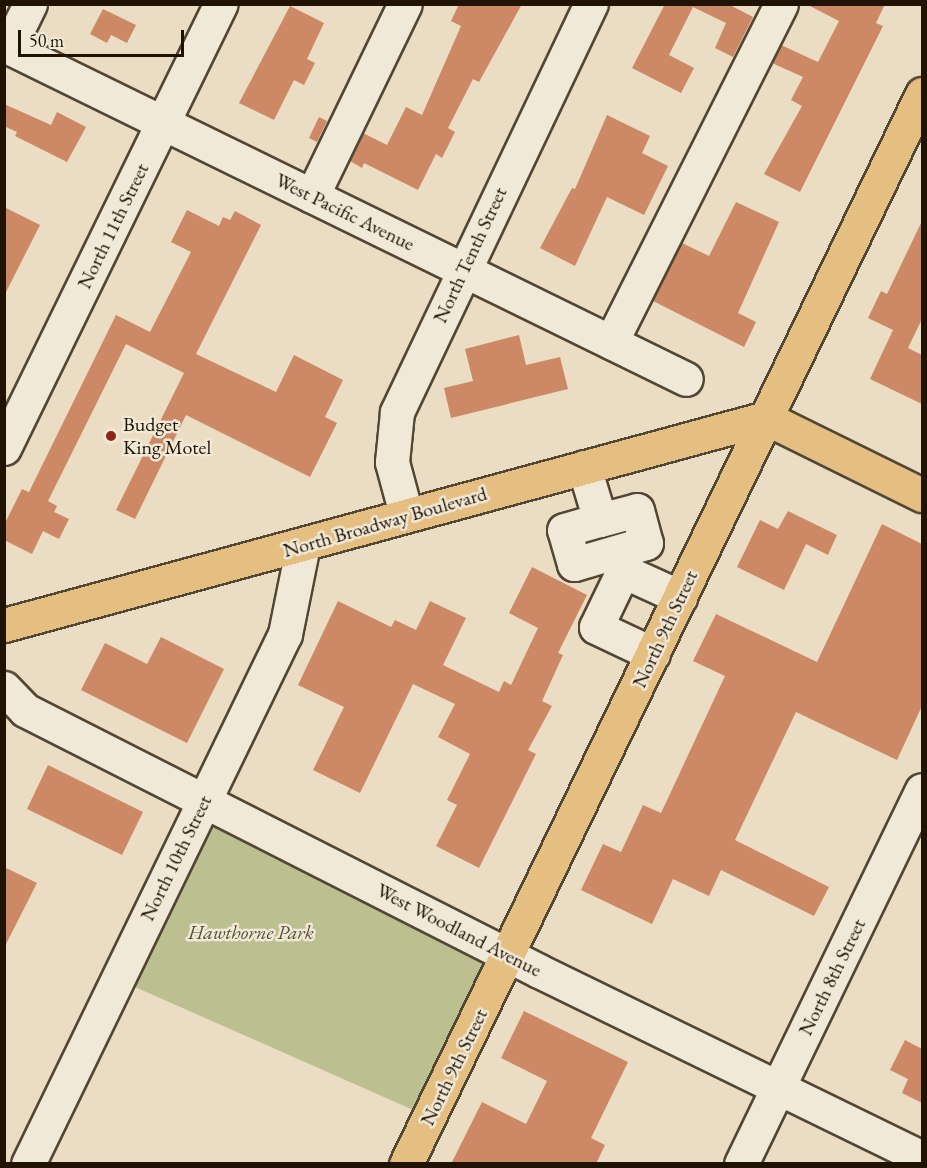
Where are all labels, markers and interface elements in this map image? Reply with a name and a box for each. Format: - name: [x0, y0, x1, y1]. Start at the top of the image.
- scale bar: [21, 18, 188, 56]
- text: 50 m: [29, 29, 64, 52]
- street label: North 11th Street: [72, 159, 154, 293]
- street label: West Pacific Avenue: [272, 168, 418, 256]
- street label: North Tenth Street: [428, 183, 512, 327]
- place label: Budget King Motel: [123, 412, 211, 459]
- marker: Budget King Motel: [104, 429, 118, 443]
- street label: North Broadway Boulevard: [280, 481, 490, 563]
- street label: North 9th Street: [627, 566, 703, 692]
- street label: North 10th Street: [135, 791, 217, 925]
- street label: West Woodland Avenue: [372, 878, 546, 982]
- street label: North 8th Street: [793, 915, 871, 1039]
- park label: Hawthorne Park: [188, 920, 314, 944]
- street label: North 9th Street: [415, 1005, 493, 1129]

